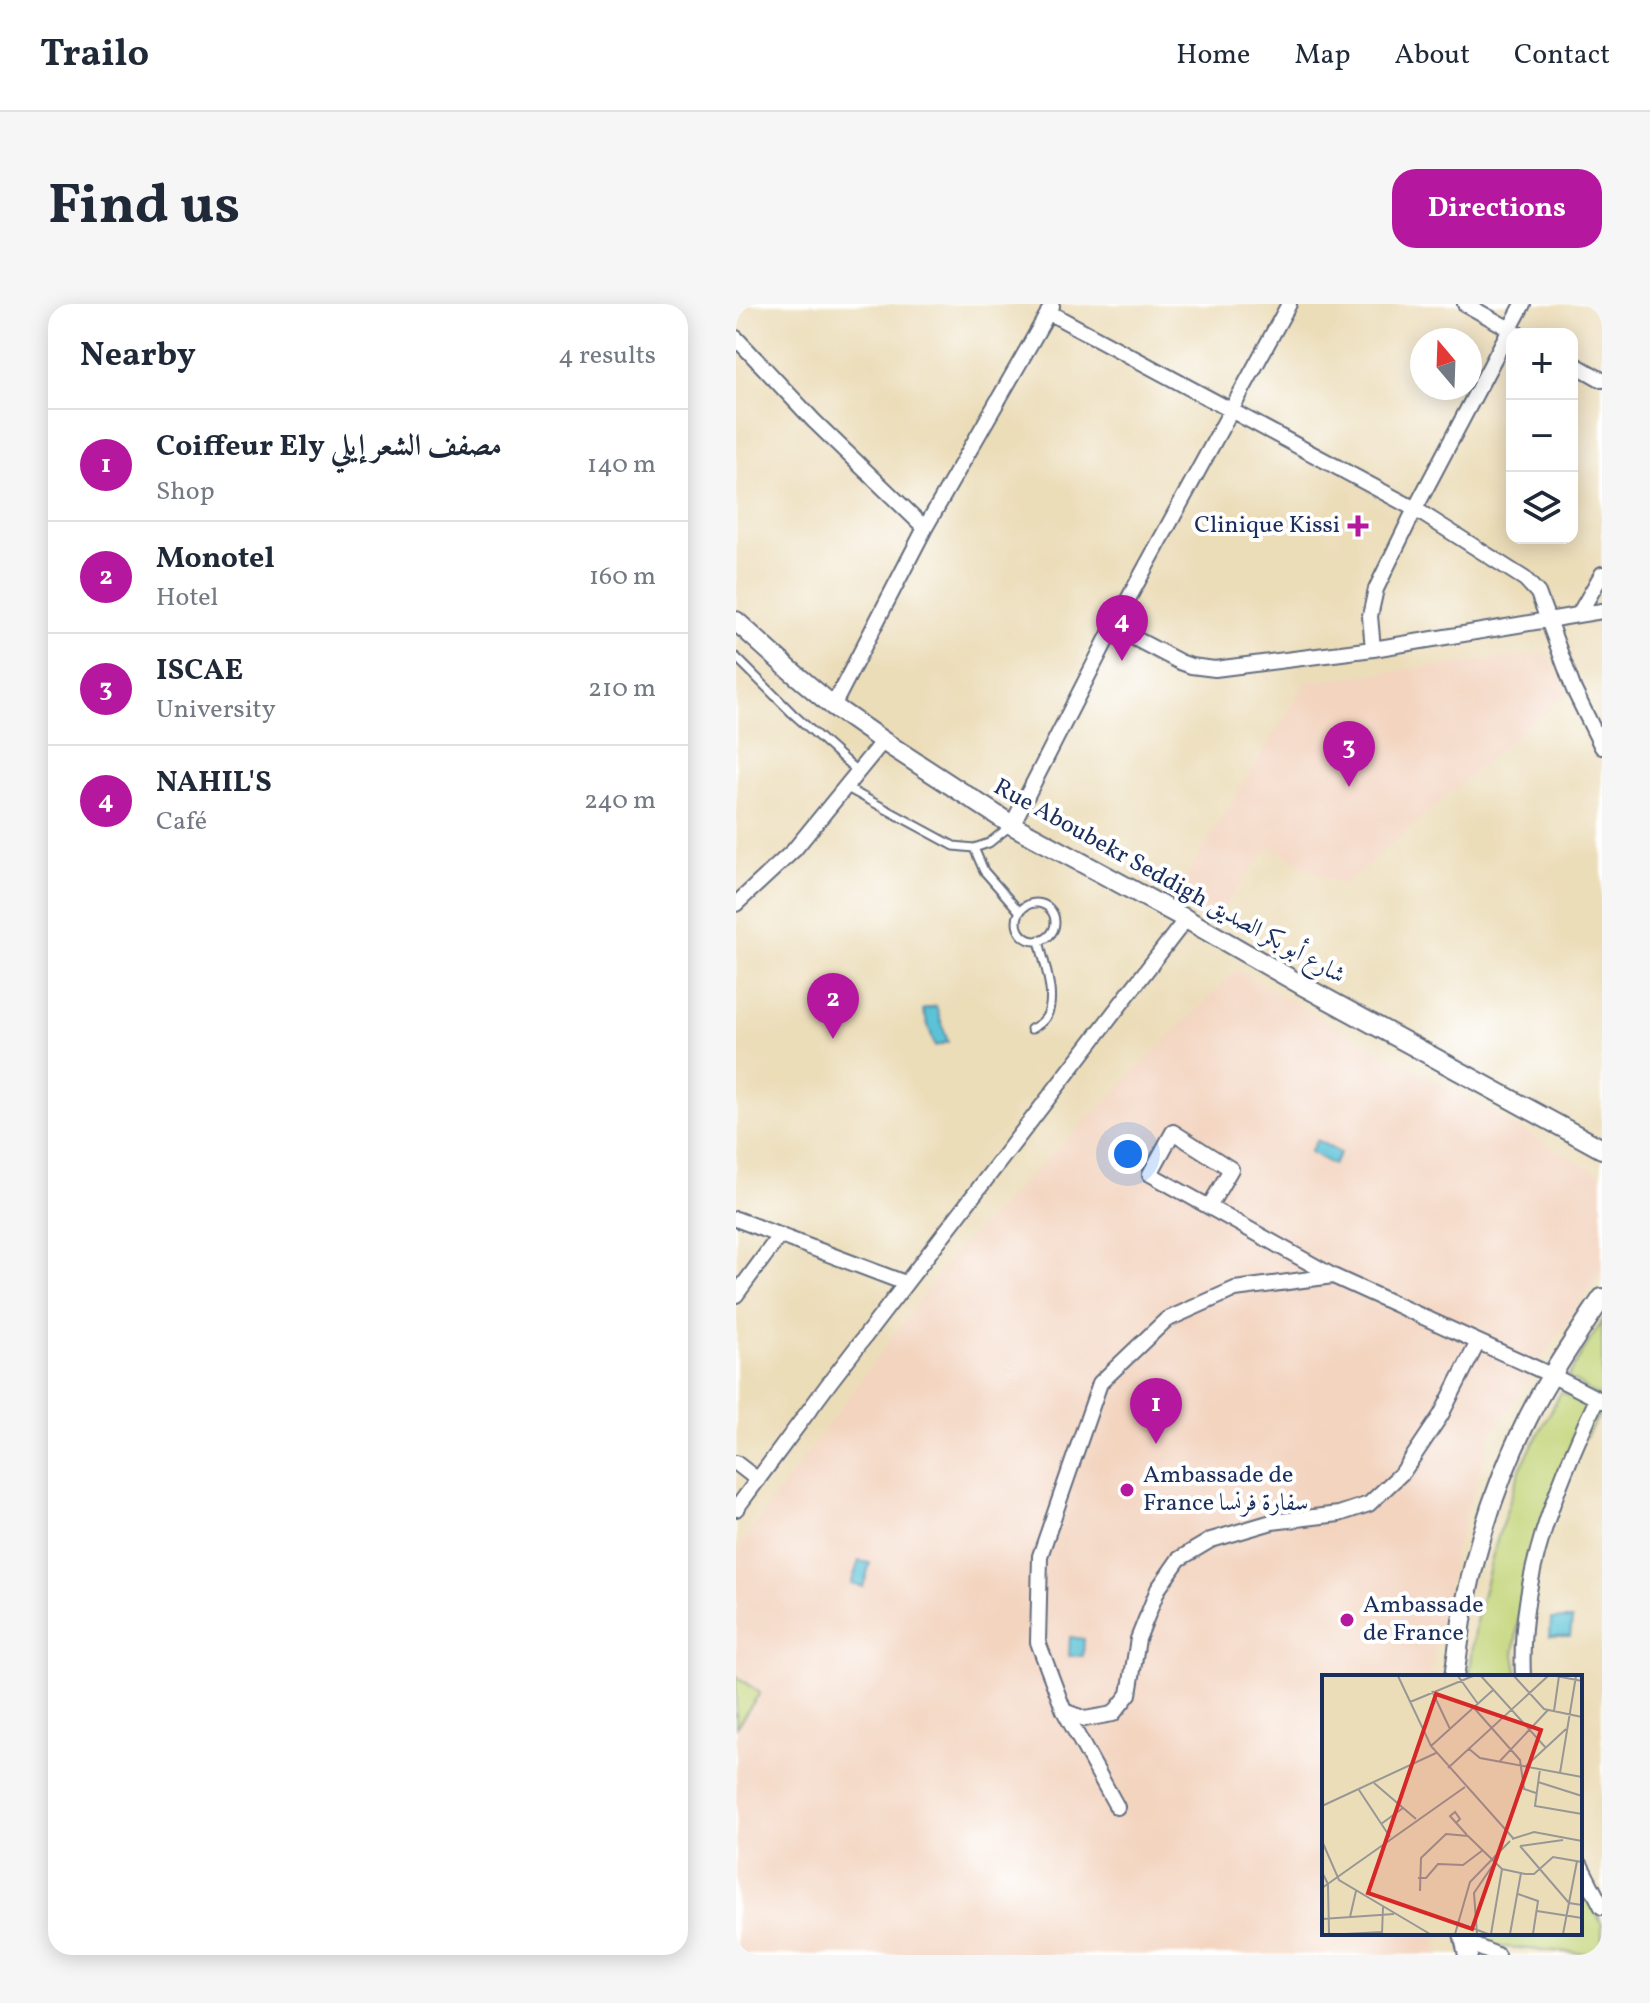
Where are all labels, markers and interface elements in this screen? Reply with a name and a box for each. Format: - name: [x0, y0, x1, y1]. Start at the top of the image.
- text: Trailo: [40, 29, 149, 82]
- text: Home: [1176, 36, 1250, 75]
- text: Map: [1294, 36, 1350, 75]
- text: About: [1394, 36, 1470, 75]
- text: Contact: [1514, 36, 1610, 75]
- text: Find us: [48, 169, 240, 247]
- button: Directions: [1392, 169, 1602, 248]
- north arrow: [1410, 328, 1482, 400]
- map controls: [1506, 328, 1578, 544]
- button: +: [1506, 328, 1578, 400]
- text: Nearby: [80, 333, 196, 380]
- text: 4 results: [558, 338, 656, 374]
- button: −: [1506, 400, 1578, 472]
- text: Coiffeur Ely مصفف الشعر إيلي: [156, 426, 502, 468]
- text: 1: [101, 447, 111, 483]
- text: 140 m: [587, 447, 656, 483]
- button: layers: [1506, 472, 1578, 544]
- text: Shop: [156, 474, 215, 510]
- place label: Clinique Kissi: [1194, 509, 1340, 543]
- marker: Clinique Kissi: [1347, 515, 1369, 537]
- text: Monotel: [156, 538, 275, 580]
- text: 2: [99, 559, 113, 595]
- text: 160 m: [589, 559, 656, 595]
- text: Hotel: [156, 580, 218, 616]
- pin: 4: [1096, 595, 1148, 661]
- text: ISCAE: [156, 650, 243, 692]
- text: 3: [99, 671, 113, 707]
- text: 210 m: [588, 671, 656, 707]
- text: University: [156, 692, 276, 728]
- pin: 3: [1323, 721, 1375, 787]
- text: NAHIL'S: [156, 762, 272, 804]
- street label: Rue Aboubekr Seddigh شارع أبو بكر الصديق: [987, 769, 1352, 994]
- text: 4: [98, 783, 114, 819]
- text: 240 m: [584, 783, 656, 819]
- text: Café: [156, 804, 207, 840]
- pin: 2: [807, 973, 859, 1039]
- your location: [1108, 1134, 1148, 1174]
- pin: 1: [1130, 1378, 1182, 1444]
- place label: Ambassade de France سفارة فرنسا: [1143, 1459, 1308, 1521]
- marker: Ambassade de France سفارة فرنسا: [1118, 1481, 1136, 1499]
- place label: Ambassade de France: [1363, 1589, 1484, 1651]
- marker: Ambassade de France: [1338, 1611, 1356, 1629]
- inset map: [1322, 1675, 1582, 1935]

